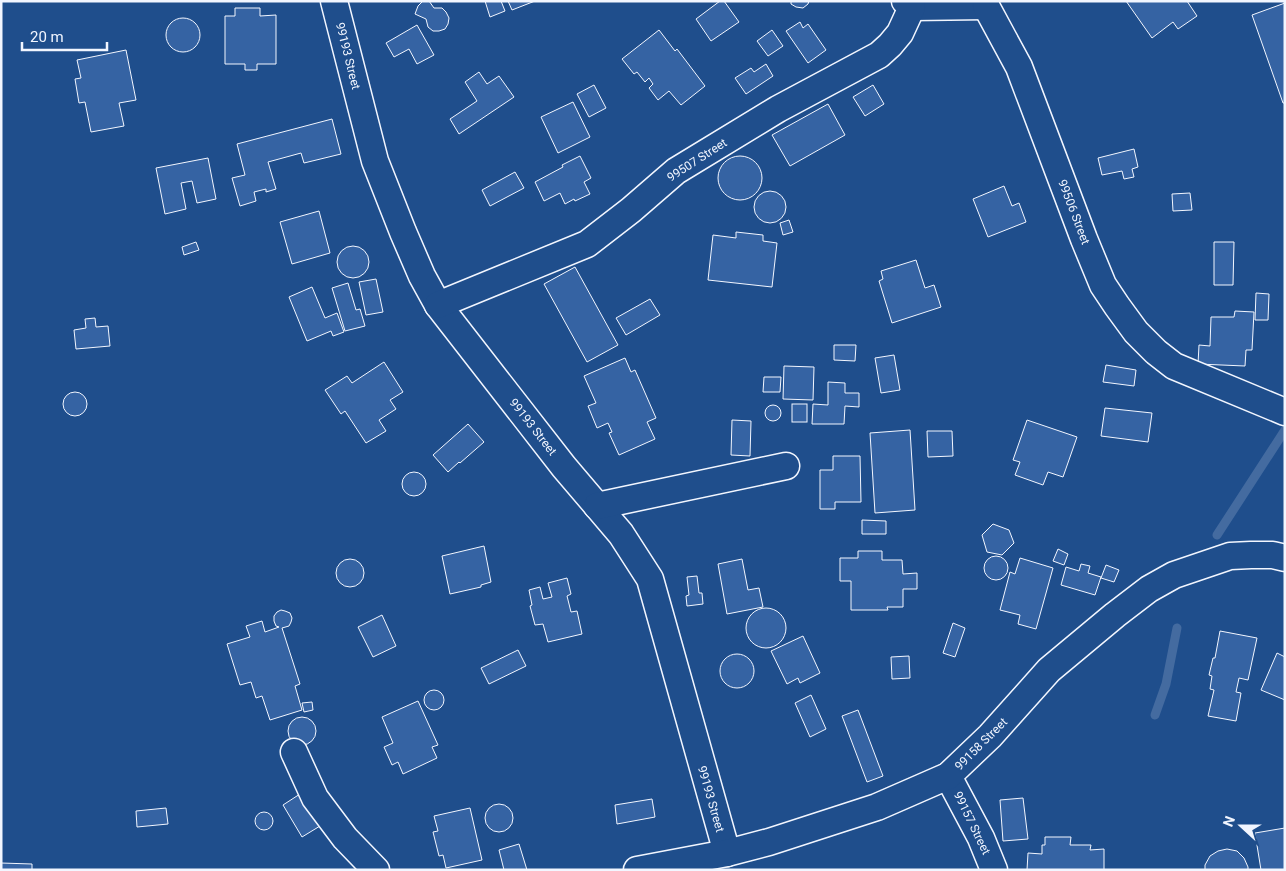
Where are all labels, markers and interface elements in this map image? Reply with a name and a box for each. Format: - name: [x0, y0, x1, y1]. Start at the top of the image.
- scale bar: [22, 20, 108, 52]
- street label: 99193 Street: [333, 21, 363, 91]
- text: 20 m: [30, 28, 64, 46]
- street label: 99507 Street: [665, 135, 730, 184]
- street label: 99506 Street: [1055, 178, 1093, 246]
- street label: 99193 Street: [506, 396, 560, 458]
- street label: 99158 Street: [952, 715, 1010, 773]
- street label: 99193 Street: [695, 764, 727, 834]
- street label: 99157 Street: [951, 789, 993, 857]
- north arrow: [1216, 801, 1266, 851]
- text: N: [1220, 814, 1238, 829]

